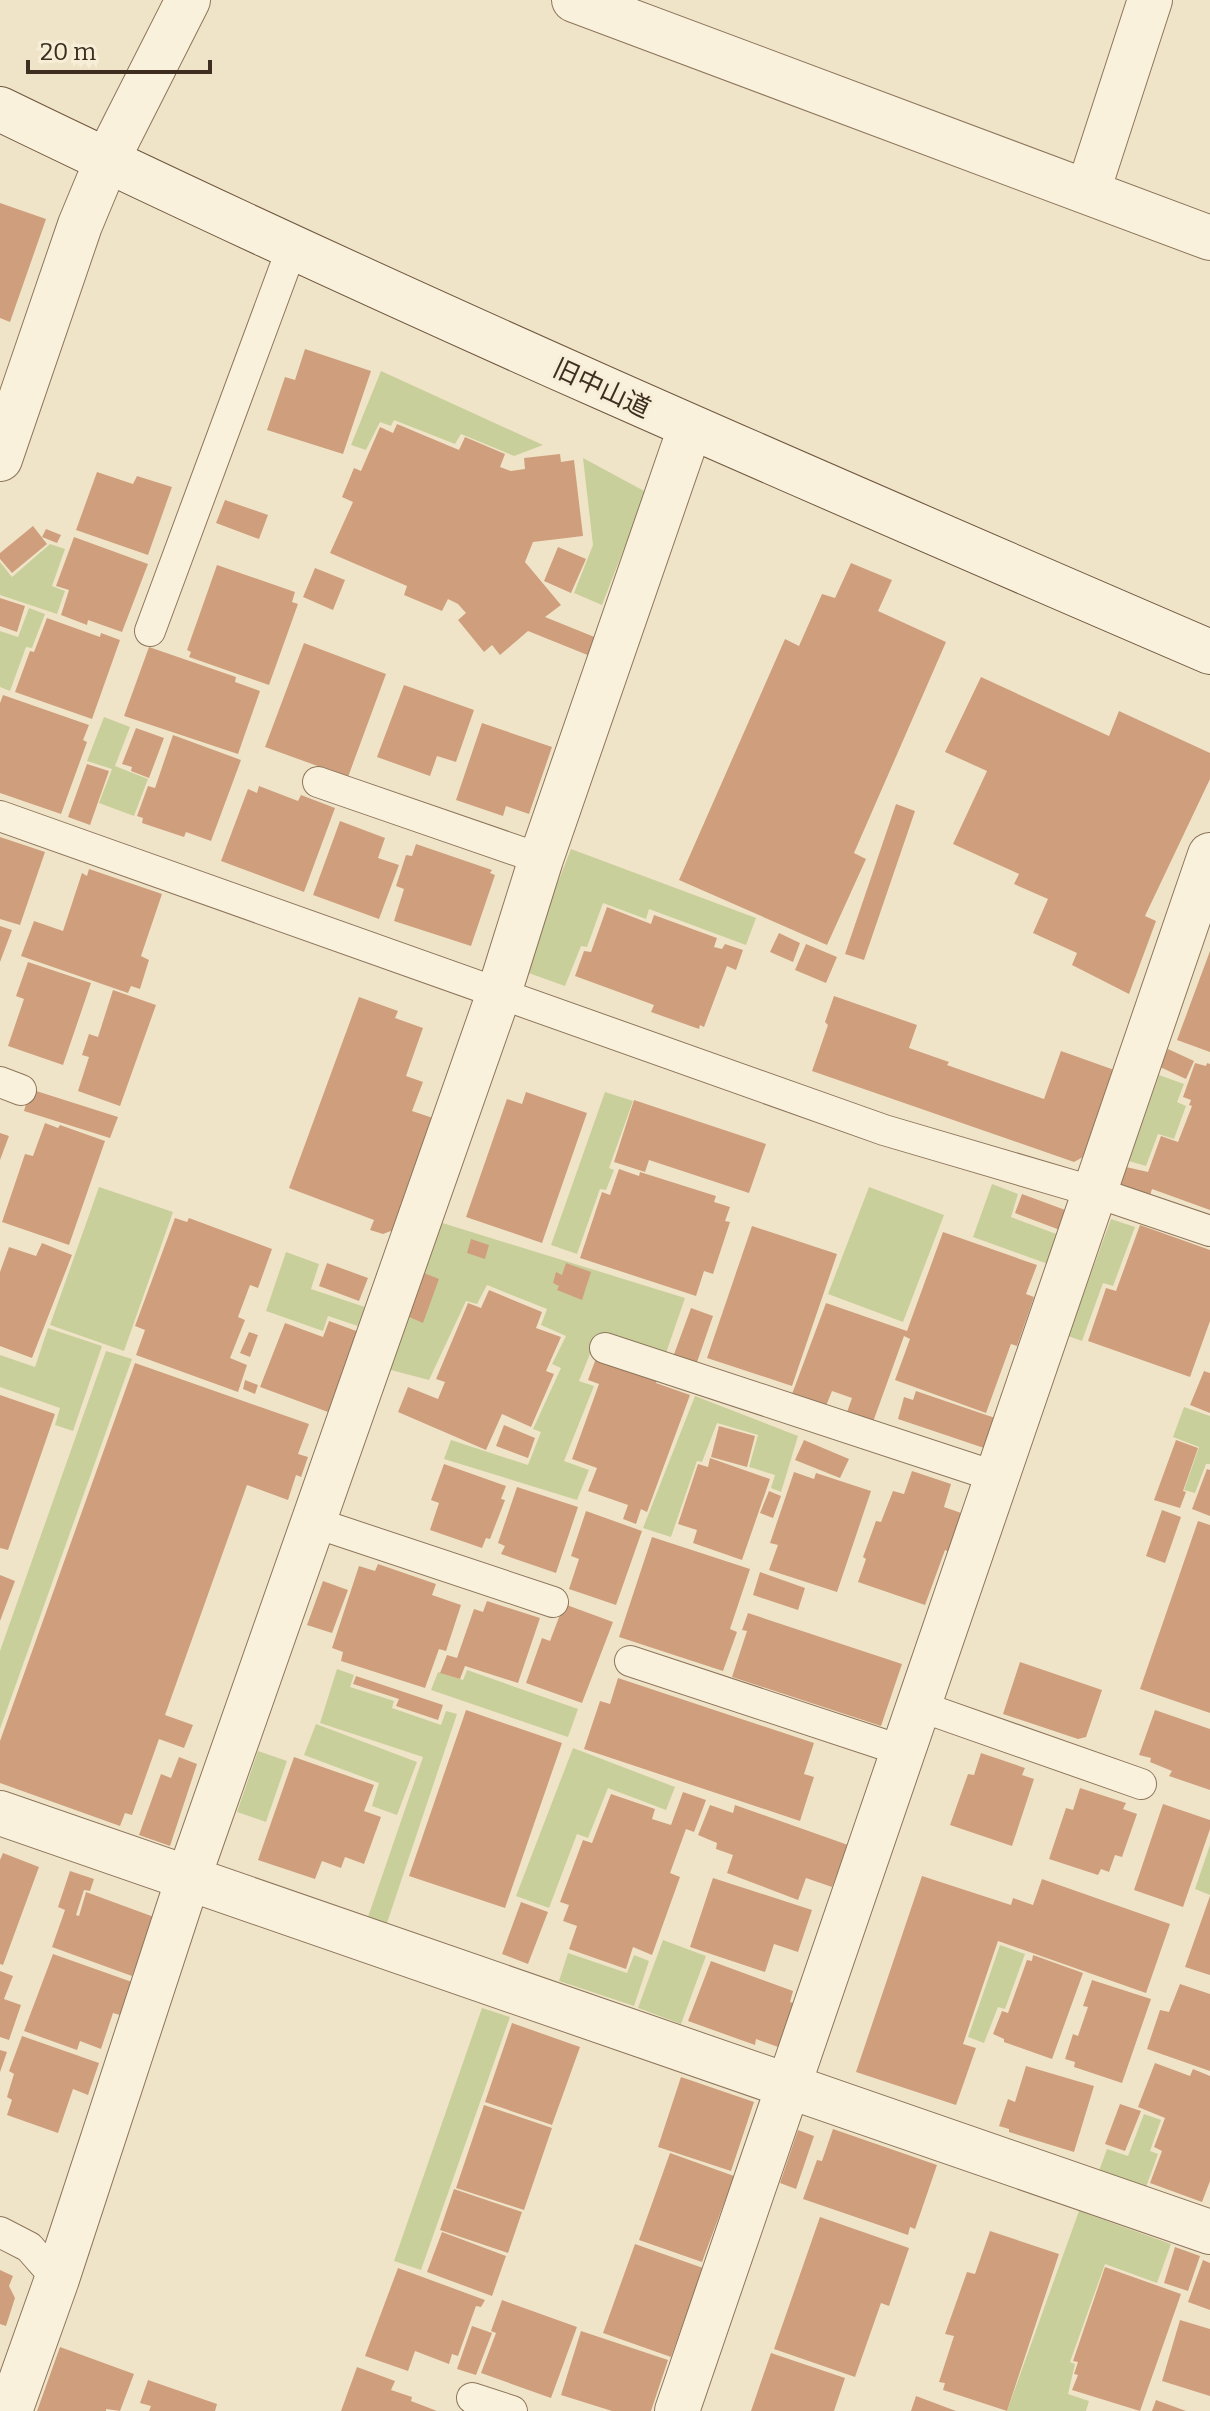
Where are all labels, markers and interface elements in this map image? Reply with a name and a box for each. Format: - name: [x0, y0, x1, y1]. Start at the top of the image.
- scale bar: [28, 24, 210, 74]
- text: 20 m: [40, 38, 96, 66]
- street label: 旧中山道: [548, 352, 655, 424]

